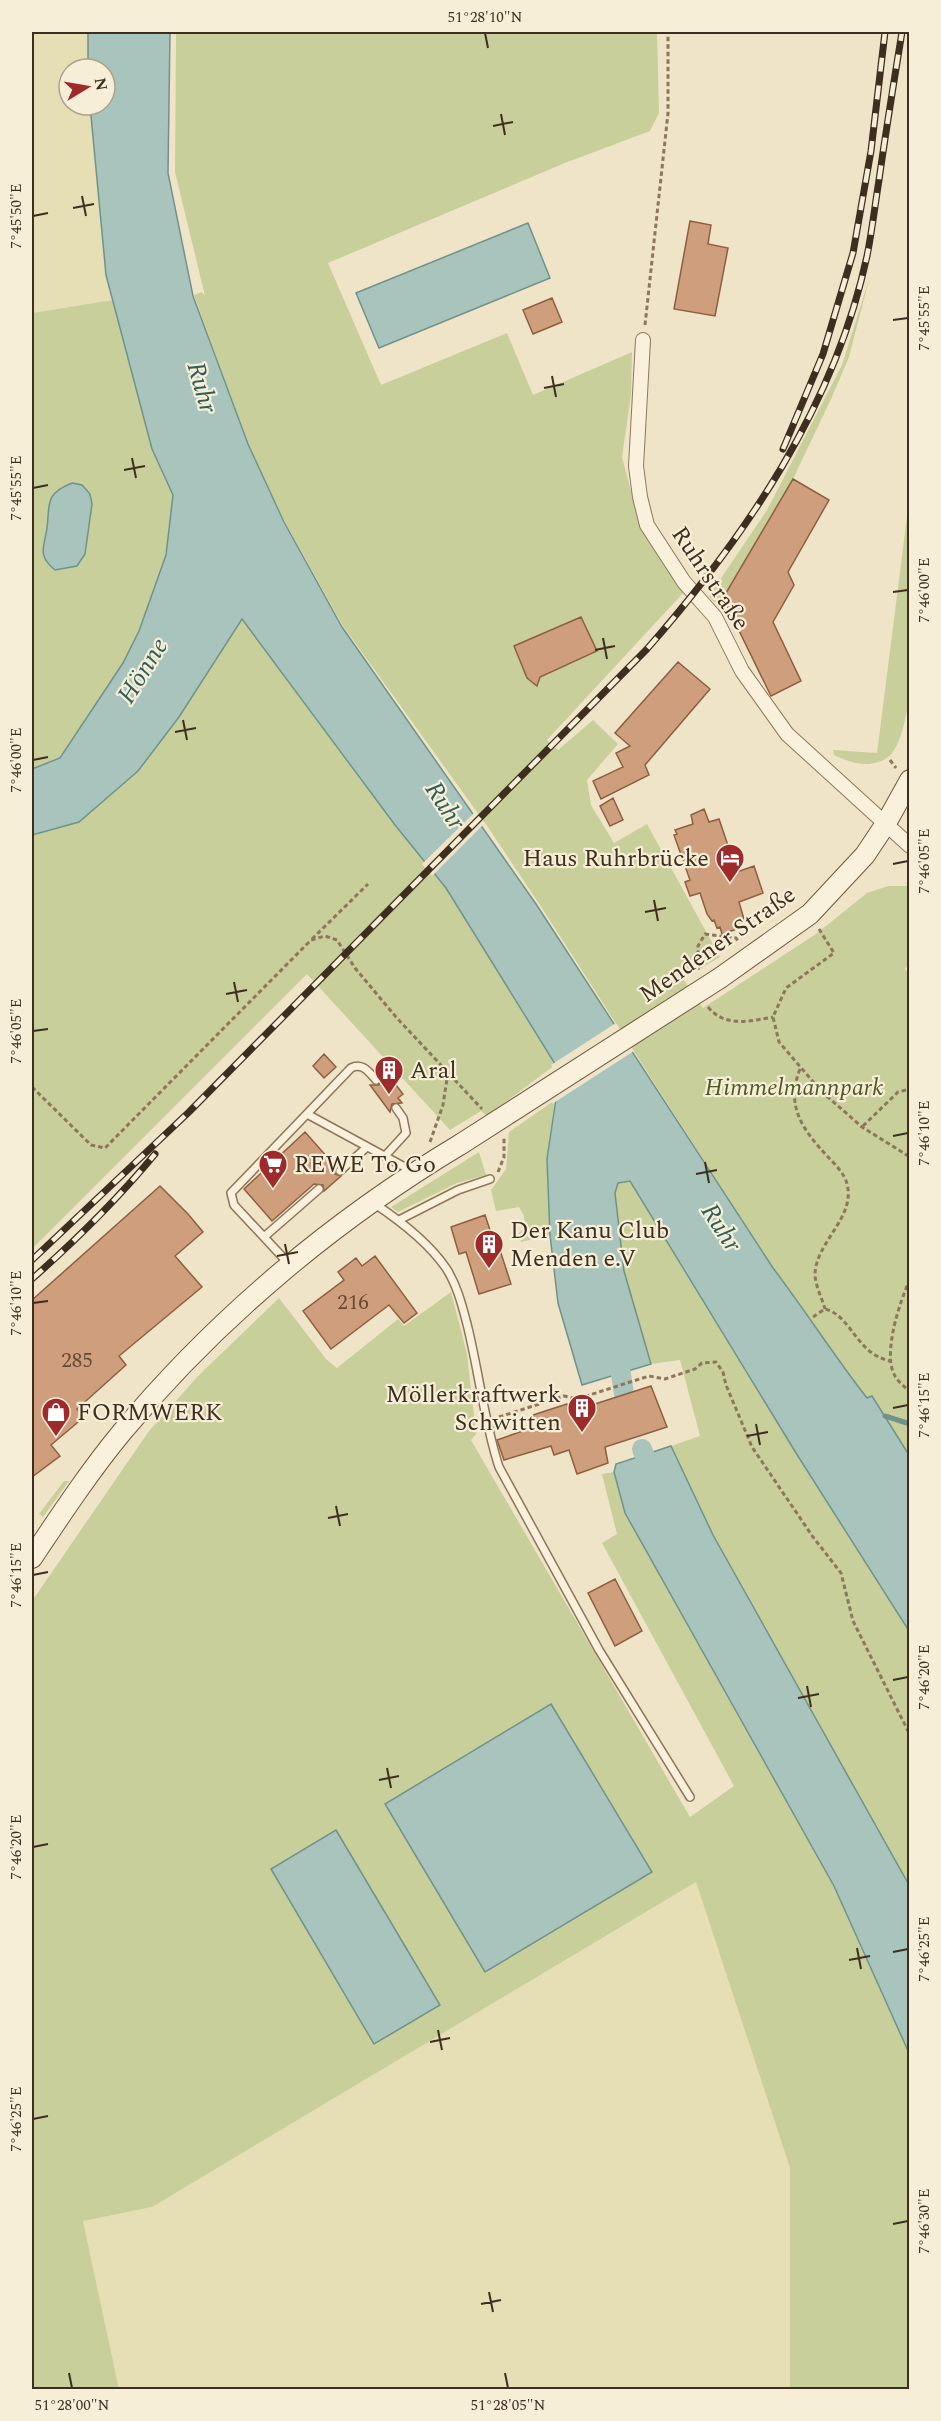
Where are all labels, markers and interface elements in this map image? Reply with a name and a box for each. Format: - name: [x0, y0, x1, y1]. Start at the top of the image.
- text: 51°28'10"N: [448, 6, 523, 29]
- north arrow: [57, 57, 117, 117]
- text: N: [88, 76, 114, 93]
- text: 7°45'50"E: [5, 183, 28, 249]
- text: 7°45'55"E: [913, 285, 936, 351]
- water label: Ruhr: [176, 357, 229, 419]
- text: 7°45'55"E: [5, 455, 28, 521]
- street label: Ruhrstraße: [662, 519, 758, 638]
- text: 7°46'00"E: [913, 557, 936, 623]
- water label: Hönne: [107, 630, 179, 712]
- text: 7°46'00"E: [5, 727, 28, 793]
- water label: Ruhr: [414, 773, 477, 839]
- text: 7°46'05"E: [913, 828, 936, 894]
- place label: Haus Ruhrbrücke: [523, 841, 709, 877]
- hotel icon: Haus Ruhrbrücke: [714, 842, 746, 884]
- street label: Mendener Straße: [632, 877, 803, 1012]
- text: 7°46'05"E: [5, 998, 28, 1064]
- place label: Aral: [410, 1053, 456, 1089]
- building icon: Aral: [373, 1054, 405, 1096]
- park label: Himmelmannpark: [705, 1070, 883, 1106]
- text: 7°46'10"E: [913, 1100, 936, 1166]
- place label: REWE To Go: [294, 1147, 436, 1183]
- supermarket icon: REWE To Go: [257, 1148, 289, 1190]
- water label: Ruhr: [690, 1195, 753, 1261]
- place label: Der Kanu Club Menden e.V: [510, 1213, 669, 1277]
- building icon: Der Kanu Club Menden e.V: [473, 1228, 505, 1270]
- text: 7°46'10"E: [5, 1270, 28, 1336]
- house number: 216: [337, 1287, 369, 1319]
- house number: 285: [61, 1345, 93, 1377]
- text: 7°46'15"E: [913, 1372, 936, 1438]
- place label: Möllerkraftwerk Schwitten: [386, 1377, 561, 1441]
- building icon: Möllerkraftwerk Schwitten: [566, 1392, 598, 1434]
- place label: FORMWERK: [77, 1395, 222, 1431]
- shop icon: FORMWERK: [40, 1396, 72, 1438]
- text: 7°46'15"E: [5, 1542, 28, 1608]
- text: 7°46'20"E: [913, 1644, 936, 1710]
- text: 7°46'20"E: [5, 1814, 28, 1880]
- text: 7°46'25"E: [913, 1916, 936, 1982]
- text: 7°46'25"E: [5, 2086, 28, 2152]
- text: 7°46'30"E: [913, 2188, 936, 2254]
- text: 51°28'00"N: [35, 2394, 110, 2417]
- text: 51°28'05"N: [471, 2394, 546, 2417]

